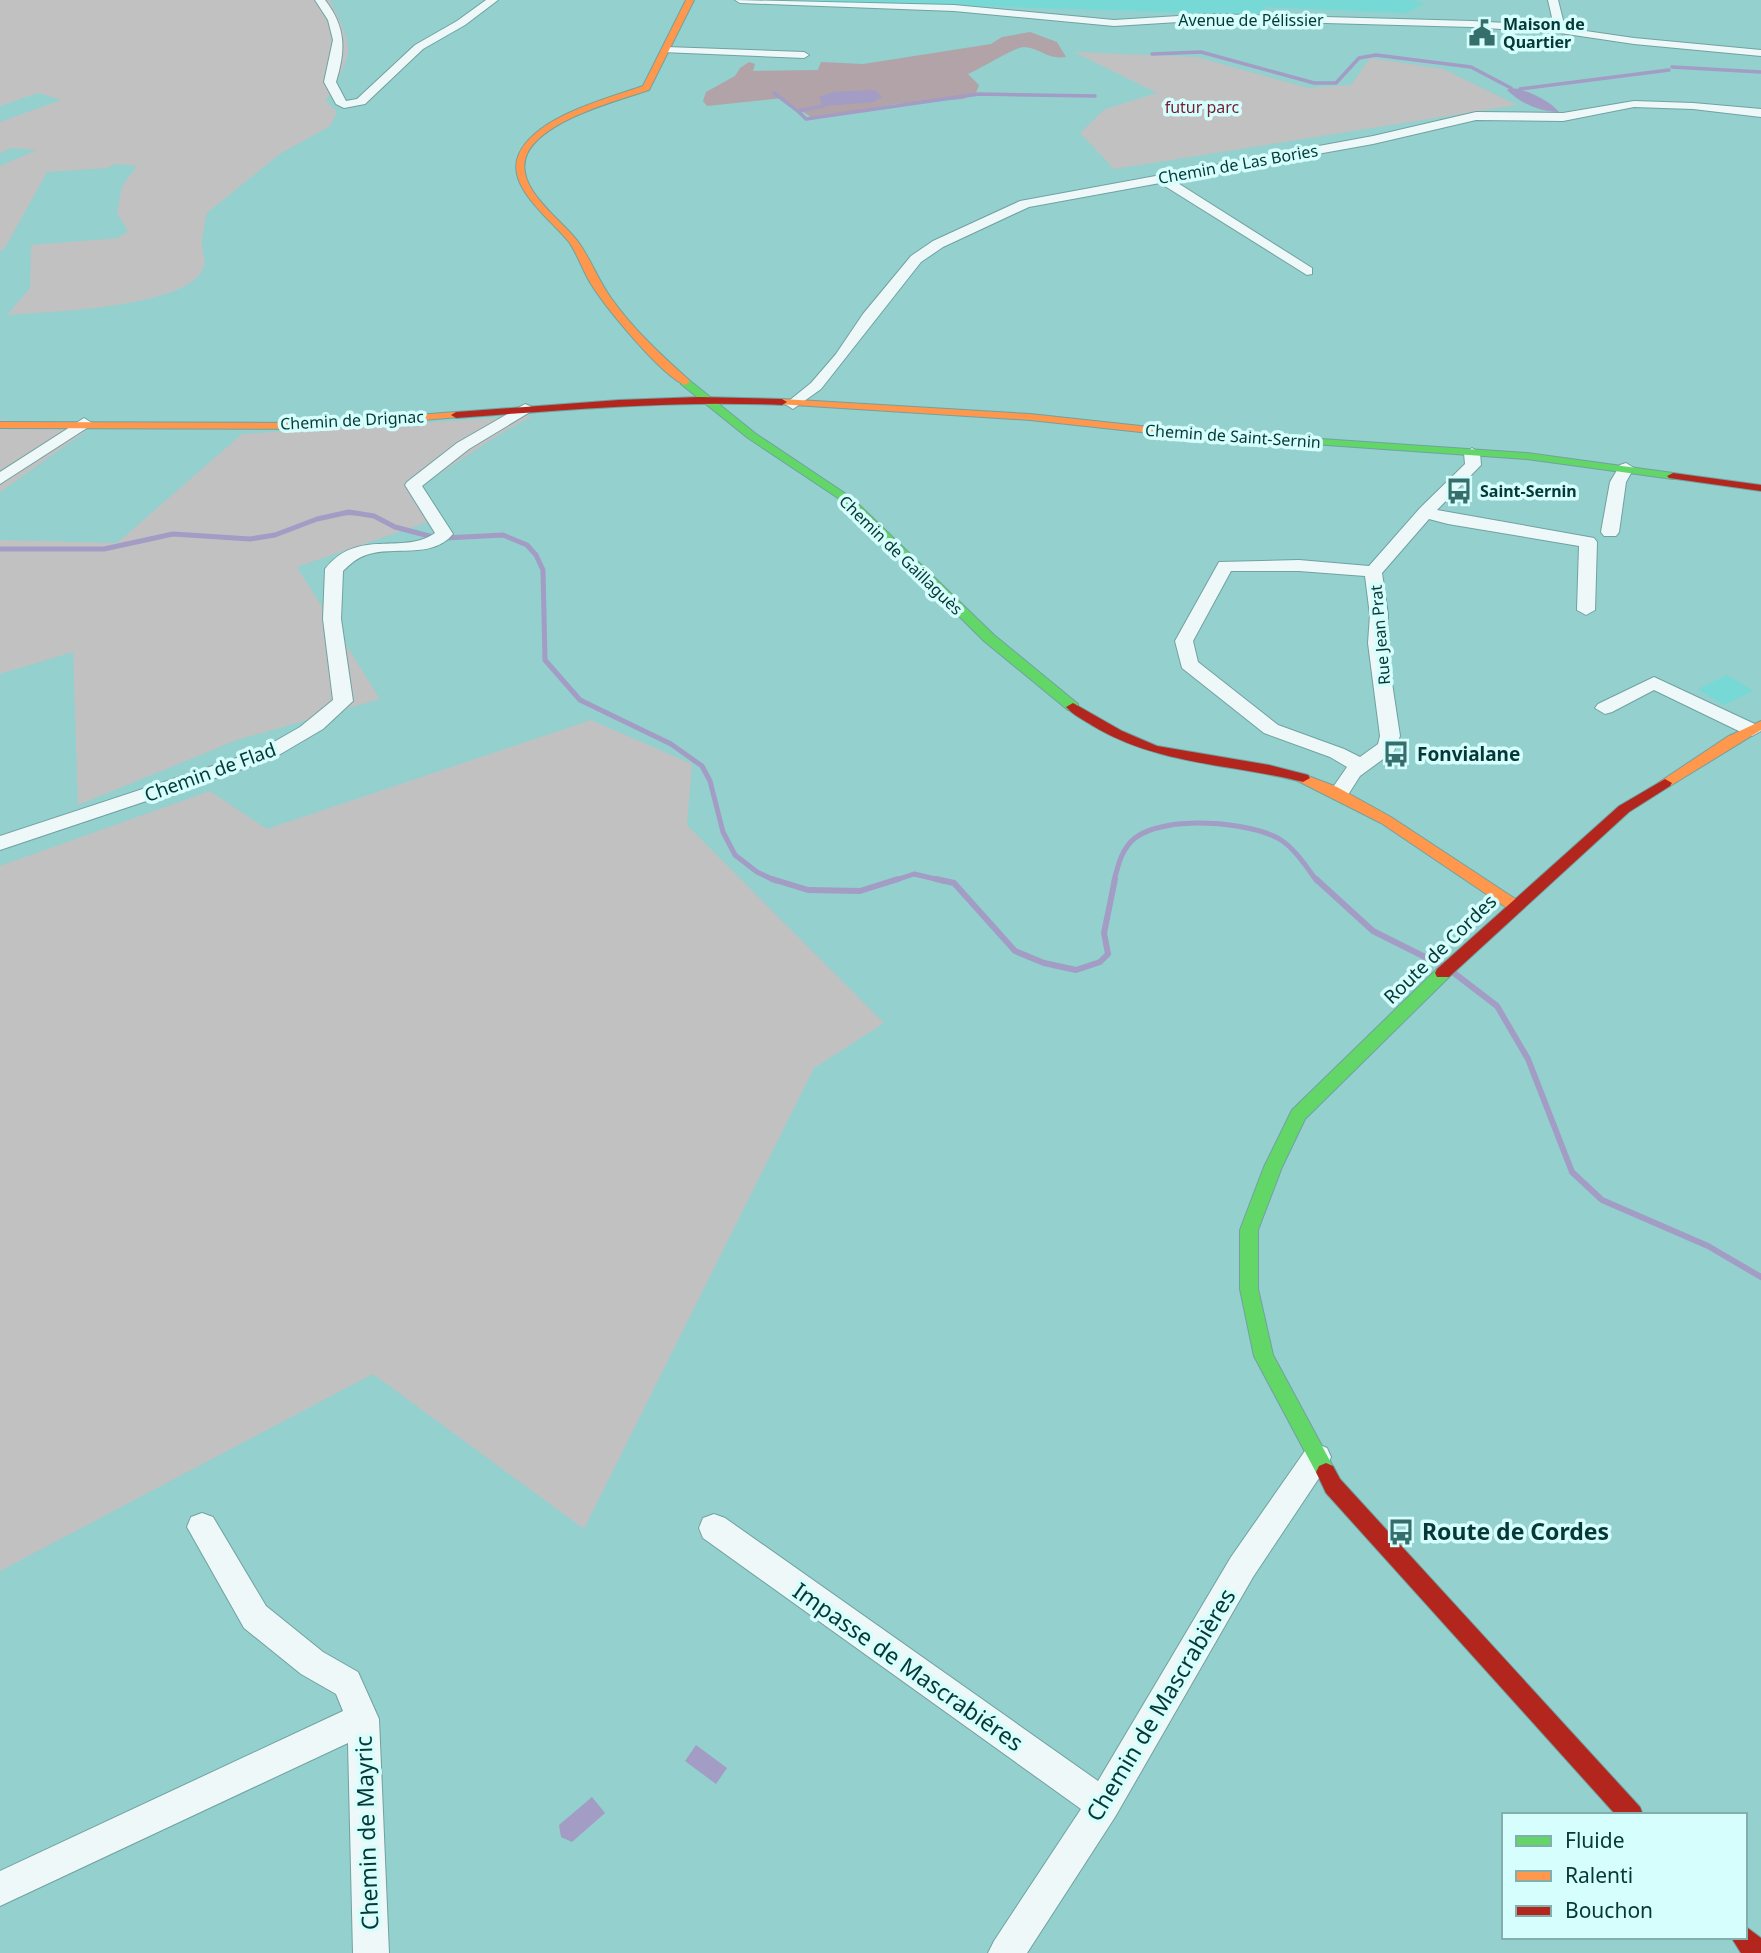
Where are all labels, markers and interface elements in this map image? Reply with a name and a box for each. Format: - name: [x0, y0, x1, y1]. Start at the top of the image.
- street label: Avenue de Pélissier: [1178, 9, 1324, 31]
- place label: Maison de Quartier: [1503, 13, 1585, 53]
- public building icon: Maison de Quartier: [1467, 18, 1497, 48]
- park label: futur parc: [1165, 96, 1240, 118]
- street label: Chemin de Las Bories: [1156, 139, 1320, 189]
- street label: Chemin de Drignac: [280, 405, 425, 435]
- street label: Chemin de Saint-Sernin: [1144, 419, 1322, 453]
- bus stop icon: Saint-Sernin: [1444, 476, 1474, 506]
- place label: Saint-Sernin: [1480, 480, 1577, 502]
- street label: Chemin de Gaillaguès: [835, 490, 967, 620]
- street label: Rue Jean Prat: [1365, 584, 1395, 686]
- street label: Chemin de Flad: [141, 736, 279, 808]
- bus stop icon: Fonvialane: [1381, 739, 1411, 769]
- place label: Fonvialane: [1417, 741, 1520, 767]
- street label: Route de Cordes: [1378, 888, 1502, 1010]
- place label: Route de Cordes: [1422, 1515, 1609, 1547]
- bus stop icon: Route de Cordes: [1386, 1517, 1416, 1547]
- street label: Impasse de Mascrabiéres: [787, 1574, 1030, 1758]
- street label: Chemin de Mascrabières: [1078, 1582, 1242, 1827]
- street label: Chemin de Mayric: [347, 1735, 385, 1931]
- legend: [1502, 1813, 1747, 1939]
- text: Fluide: [1565, 1826, 1624, 1854]
- text: Ralenti: [1565, 1861, 1633, 1889]
- text: Bouchon: [1565, 1896, 1653, 1924]

